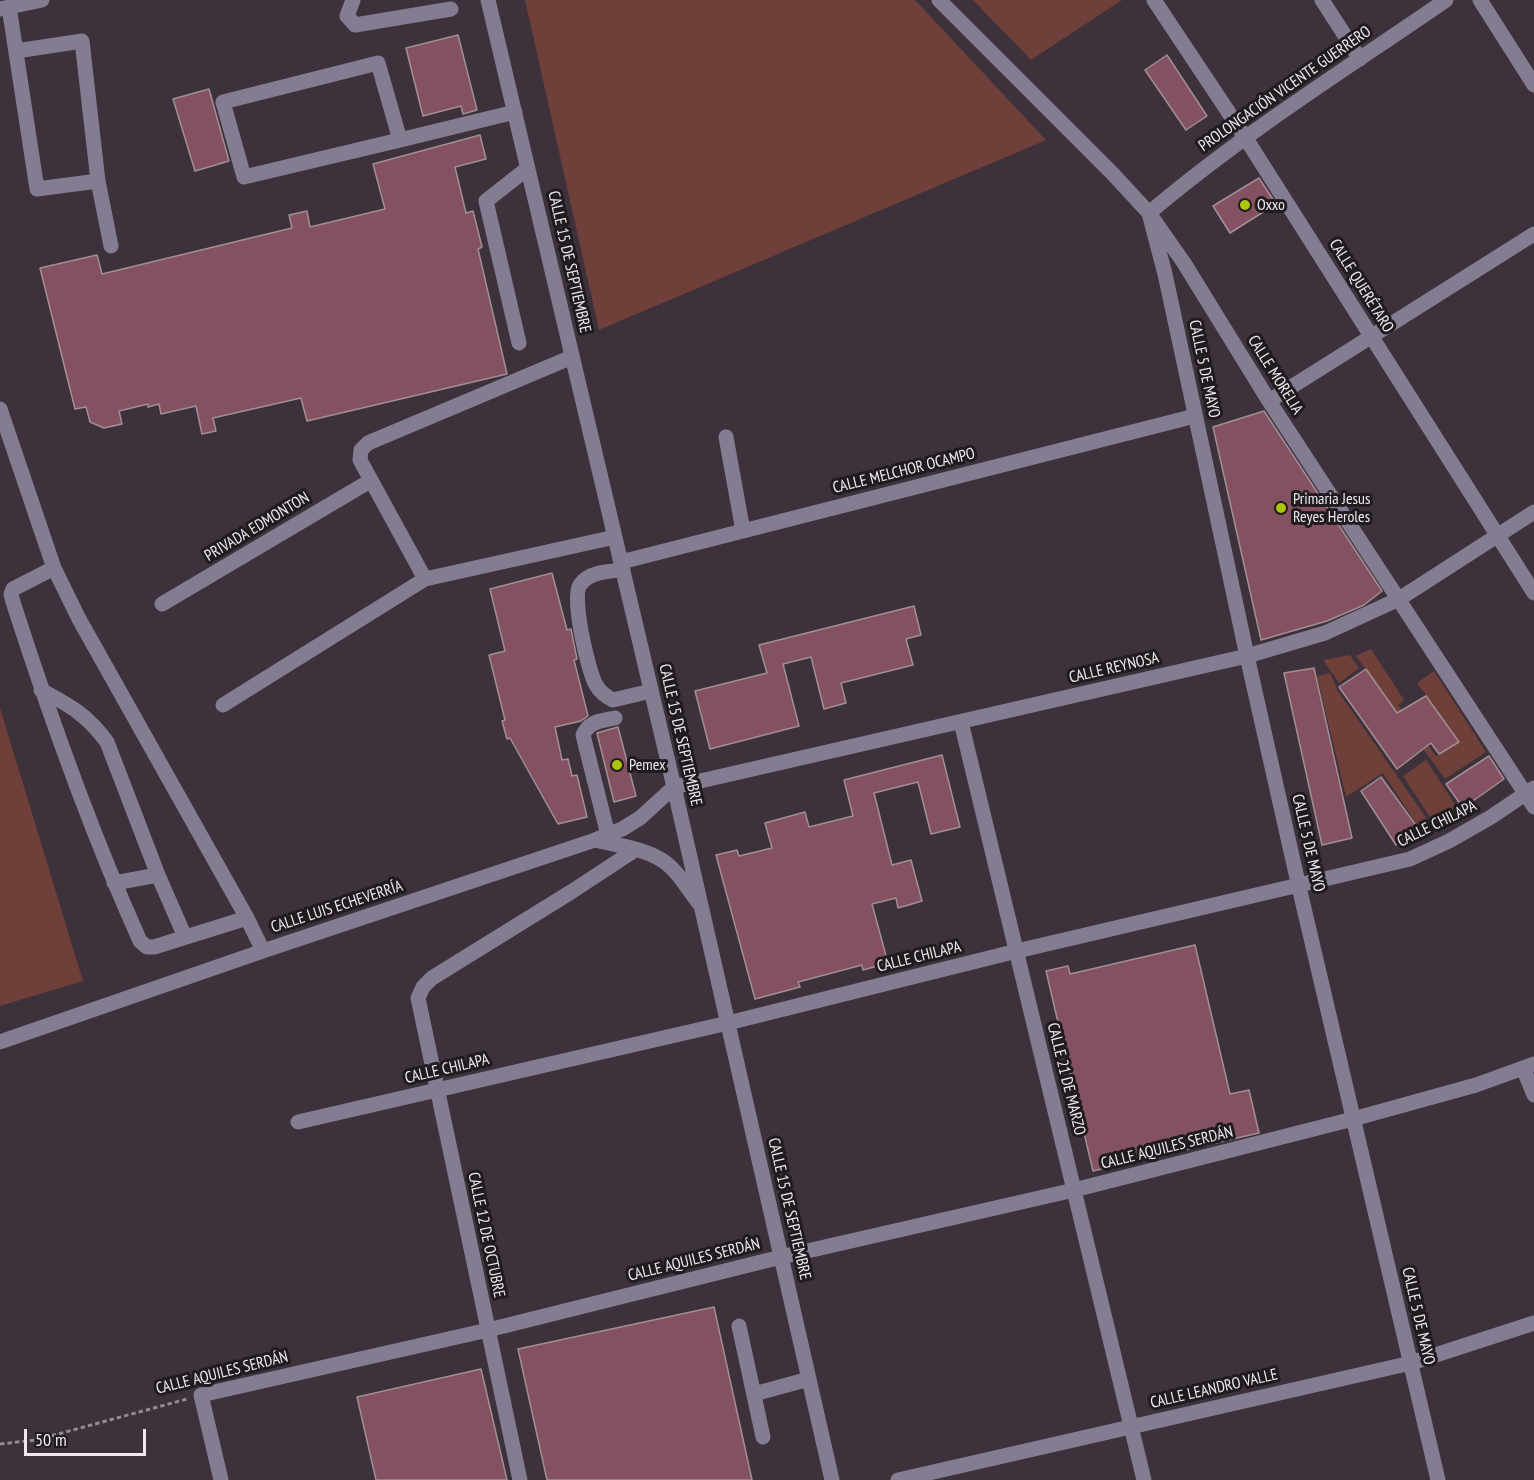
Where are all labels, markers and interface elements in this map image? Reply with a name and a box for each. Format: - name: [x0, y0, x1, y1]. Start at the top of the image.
- street label: PROLONGACIÓN VICENTE GUERRERO: [1195, 22, 1375, 156]
- street label: CALLE 15 DE SEPTIEMBRE: [543, 189, 595, 335]
- place label: Oxxo: [1257, 195, 1285, 215]
- marker: Oxxo: [1238, 198, 1252, 212]
- street label: CALLE QUERÉTARO: [1325, 236, 1397, 336]
- street label: CALLE 5 DE MAYO: [1184, 318, 1224, 420]
- street label: CALLE MORELIA: [1243, 332, 1307, 418]
- street label: CALLE MELCHOR OCAMPO: [831, 444, 977, 498]
- street label: PRIVADA EDMONTON: [201, 488, 313, 566]
- place label: Primaria Jesus Reyes Heroles: [1293, 489, 1370, 527]
- marker: Primaria Jesus Reyes Heroles: [1274, 501, 1288, 515]
- street label: CALLE REYNOSA: [1067, 648, 1161, 688]
- street label: CALLE 15 DE SEPTIEMBRE: [654, 662, 706, 808]
- place label: Pemex: [629, 755, 666, 775]
- marker: Pemex: [610, 758, 624, 772]
- street label: CALLE 5 DE MAYO: [1287, 792, 1329, 894]
- street label: CALLE CHILAPA: [1394, 797, 1480, 851]
- street label: CALLE LUIS ECHEVERRÍA: [269, 877, 405, 937]
- street label: CALLE CHILAPA: [875, 937, 963, 977]
- street label: CALLE 21 DE MARZO: [1043, 1021, 1089, 1137]
- street label: CALLE CHILAPA: [403, 1050, 491, 1088]
- street label: CALLE AQUILES SERDÁN: [1099, 1122, 1235, 1174]
- street label: CALLE 15 DE SEPTIEMBRE: [763, 1136, 815, 1282]
- street label: CALLE 12 DE OCTUBRE: [463, 1171, 509, 1299]
- street label: CALLE AQUILES SERDÁN: [626, 1234, 762, 1286]
- street label: CALLE 5 DE MAYO: [1397, 1265, 1439, 1367]
- street label: CALLE AQUILES SERDÁN: [154, 1347, 290, 1399]
- street label: CALLE LEANDRO VALLE: [1148, 1365, 1280, 1413]
- scale bar: [27, 1417, 148, 1455]
- text: 50 m: [35, 1428, 67, 1451]

